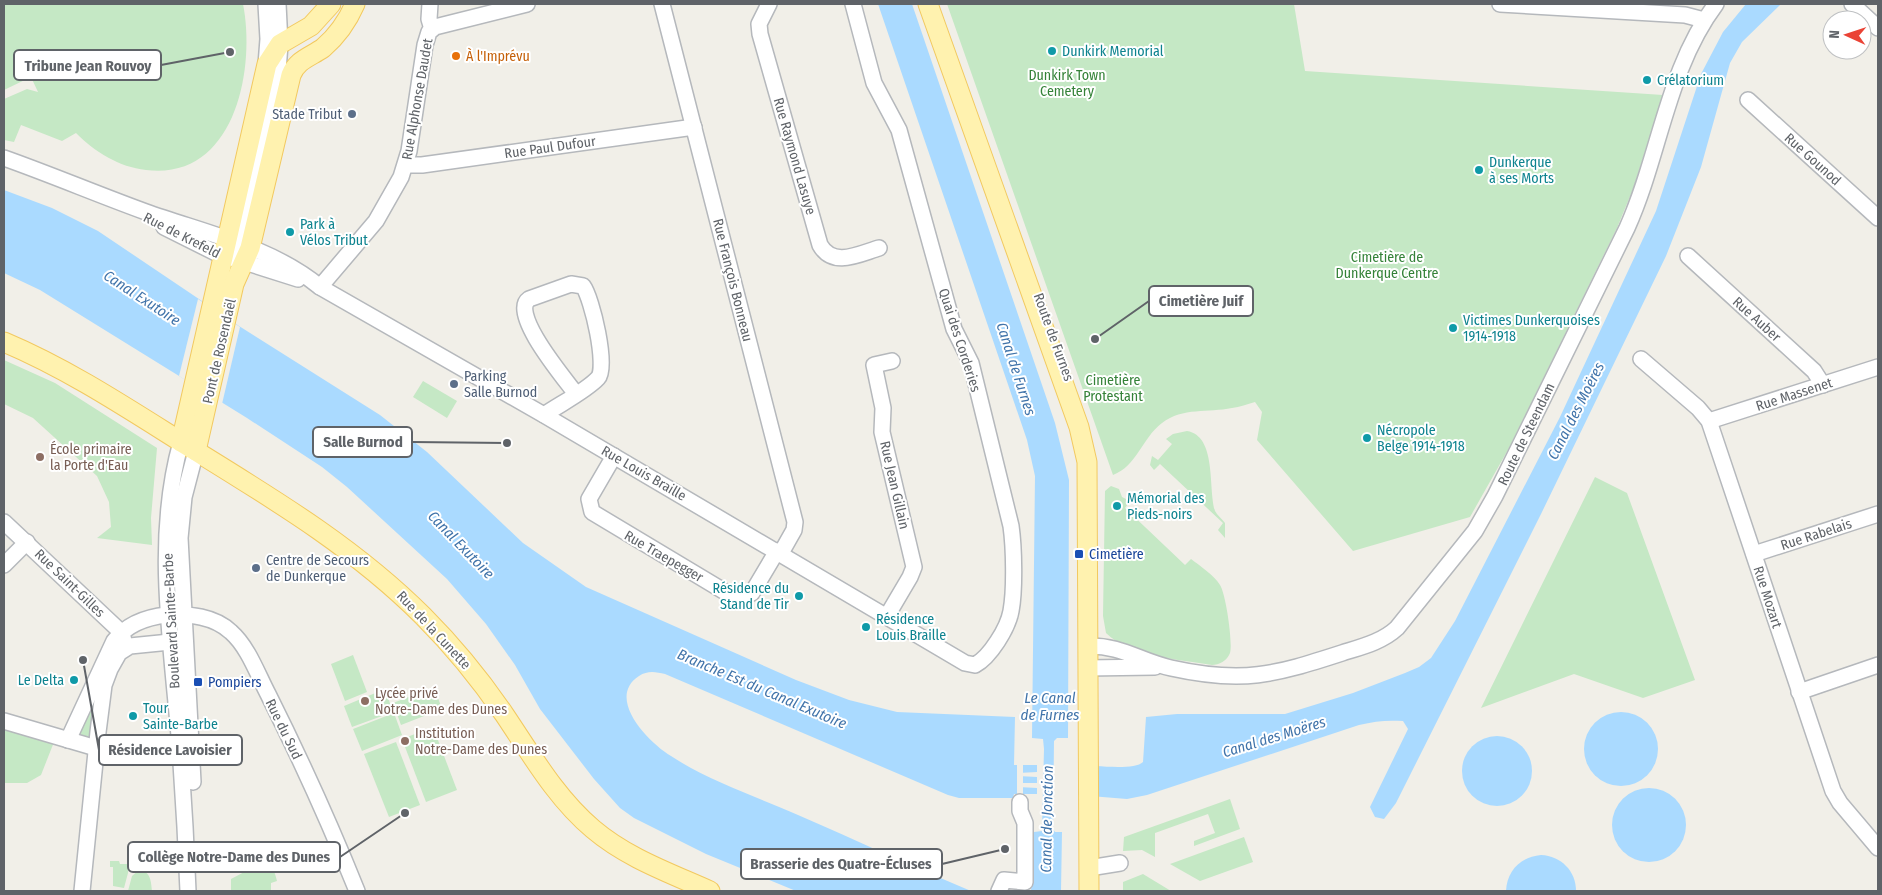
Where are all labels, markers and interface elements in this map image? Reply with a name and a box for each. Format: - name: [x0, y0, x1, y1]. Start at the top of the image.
- north arrow: [1822, 10, 1872, 60]
- text: N: [1826, 30, 1843, 39]
- street label: Rue Alphonse Daudet: [398, 37, 437, 161]
- place label: Dunkirk Memorial: [1062, 43, 1164, 60]
- marker: Dunkirk Memorial: [1046, 45, 1058, 57]
- place label: À l'Imprévu: [466, 47, 530, 65]
- callout: Tribune Jean Rouvoy: [14, 50, 161, 80]
- marker: À l'Imprévu: [450, 50, 462, 62]
- text: Tribune Jean Rouvoy: [24, 57, 152, 75]
- park label: Dunkirk Town Cemetery: [1028, 67, 1106, 100]
- place label: Crélatorium: [1657, 72, 1724, 89]
- marker: Crélatorium: [1641, 74, 1653, 86]
- street label: Rue Raymond Lasuye: [770, 96, 819, 217]
- place label: Stade Tribut: [272, 106, 342, 123]
- marker: Stade Tribut: [346, 108, 358, 120]
- street label: Rue Gounod: [1781, 130, 1844, 189]
- street label: Rue Paul Dufour: [503, 133, 597, 162]
- place label: Dunkerque à ses Morts: [1489, 154, 1554, 187]
- marker: Dunkerque à ses Morts: [1473, 164, 1485, 176]
- street label: Rue de Krefeld: [141, 209, 223, 262]
- place label: Park à Vélos Tribut: [300, 216, 368, 249]
- street label: Rue François Bonneau: [709, 217, 756, 343]
- marker: Park à Vélos Tribut: [284, 226, 296, 238]
- park label: Cimetière de Dunkerque Centre: [1336, 249, 1438, 282]
- water label: Canal Exutoire: [100, 267, 184, 329]
- street label: Quai des Corderies: [935, 286, 984, 394]
- callout: Cimetière Juif: [1149, 286, 1253, 316]
- street label: Route de Furnes: [1030, 291, 1077, 384]
- text: Cimetière Juif: [1159, 292, 1244, 310]
- street label: Rue Auber: [1729, 293, 1784, 346]
- street label: Pont de Rosendaël: [199, 297, 240, 405]
- place label: Victimes Dunkerquoises 1914-1918: [1463, 312, 1600, 345]
- water label: Canal de Furnes: [992, 320, 1040, 418]
- marker: Victimes Dunkerquoises 1914-1918: [1447, 322, 1459, 334]
- water label: Canal des Moëres: [1544, 359, 1609, 463]
- place label: Parking Salle Burnod: [464, 368, 537, 401]
- park label: Cimetière Protestant: [1083, 372, 1143, 405]
- street label: Rue Massenet: [1754, 374, 1835, 415]
- marker: Parking Salle Burnod: [448, 378, 460, 390]
- street label: Route de Steendam: [1494, 380, 1559, 488]
- place label: Nécropole Belge 1914-1918: [1377, 422, 1465, 455]
- callout: Salle Burnod: [313, 427, 412, 457]
- marker: Nécropole Belge 1914-1918: [1361, 432, 1373, 444]
- text: Salle Burnod: [323, 433, 403, 451]
- street label: Rue Jean Gillain: [876, 439, 913, 531]
- place label: École primaire la Porte d'Eau: [50, 440, 132, 474]
- street label: Rue Louis Braille: [598, 442, 689, 505]
- marker: École primaire la Porte d'Eau: [34, 451, 46, 463]
- place label: Mémorial des Pieds-noirs: [1127, 490, 1205, 523]
- marker: Mémorial des Pieds-noirs: [1111, 500, 1123, 512]
- water label: Canal Exutoire: [424, 507, 498, 583]
- street label: Rue Rabelais: [1778, 515, 1854, 554]
- street label: Rue Traepegger: [621, 527, 706, 586]
- street label: Rue Saint-Gilles: [31, 546, 108, 621]
- place label: Cimetière: [1089, 546, 1144, 563]
- marker: Cimetière: [1073, 548, 1085, 560]
- place label: Centre de Secours de Dunkerque: [266, 552, 369, 585]
- street label: Boulevard Sainte-Barbe: [159, 553, 184, 689]
- marker: Centre de Secours de Dunkerque: [250, 562, 262, 574]
- street label: Rue Mozart: [1750, 564, 1786, 631]
- place label: Résidence du Stand de Tir: [713, 580, 789, 613]
- street label: Rue de la Cunette: [393, 588, 474, 673]
- marker: Résidence du Stand de Tir: [793, 590, 805, 602]
- place label: Résidence Louis Braille: [876, 611, 946, 644]
- marker: Résidence Louis Braille: [860, 621, 872, 633]
- water label: Branche Est du Canal Exutoire: [675, 645, 849, 733]
- place label: Le Delta: [18, 672, 64, 689]
- marker: Le Delta: [68, 674, 80, 686]
- place label: Pompiers: [208, 674, 262, 691]
- marker: Pompiers: [192, 676, 204, 688]
- place label: Lycée privé Notre-Dame des Dunes: [375, 685, 507, 718]
- water label: Le Canal de Furnes: [1021, 689, 1080, 724]
- marker: Lycée privé Notre-Dame des Dunes: [359, 695, 371, 707]
- street label: Rue du Sud: [262, 696, 305, 762]
- place label: Tour Sainte-Barbe: [143, 700, 218, 733]
- marker: Tour Sainte-Barbe: [127, 710, 139, 722]
- water label: Canal des Moëres: [1220, 713, 1328, 761]
- place label: Institution Notre-Dame des Dunes: [415, 725, 547, 758]
- callout: Résidence Lavoisier: [99, 735, 242, 765]
- marker: Institution Notre-Dame des Dunes: [399, 735, 411, 747]
- text: Résidence Lavoisier: [108, 741, 232, 759]
- water label: Canal de Jonction: [1037, 765, 1057, 873]
- callout: Collège Notre-Dame des Dunes: [128, 842, 340, 872]
- text: Collège Notre-Dame des Dunes: [138, 848, 331, 866]
- callout: Brasserie des Quatre-Écluses: [741, 849, 942, 879]
- text: Brasserie des Quatre-Écluses: [750, 855, 932, 873]

